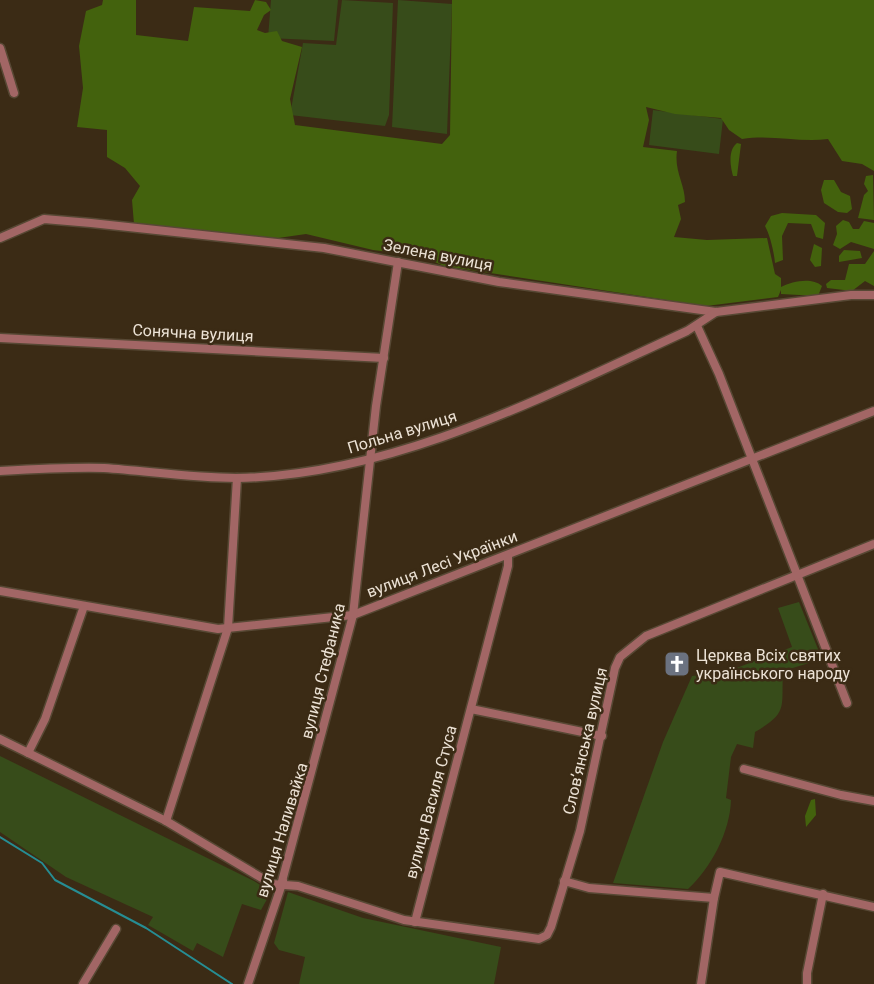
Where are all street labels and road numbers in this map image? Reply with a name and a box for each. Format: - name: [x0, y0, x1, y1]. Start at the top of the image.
- street label: Зелена вулиця: [382, 235, 494, 275]
- street label: Сонячна вулиця: [132, 320, 254, 346]
- street label: Польна вулиця: [345, 406, 459, 458]
- street label: вулиця Лесі Українки: [364, 526, 520, 602]
- street label: вулиця Стефаника: [297, 601, 349, 741]
- street label: Словʼянська вулиця: [559, 666, 611, 816]
- street label: вулиця Василя Стуса: [401, 723, 461, 881]
- street label: вулиця Наливайка: [252, 760, 312, 900]

